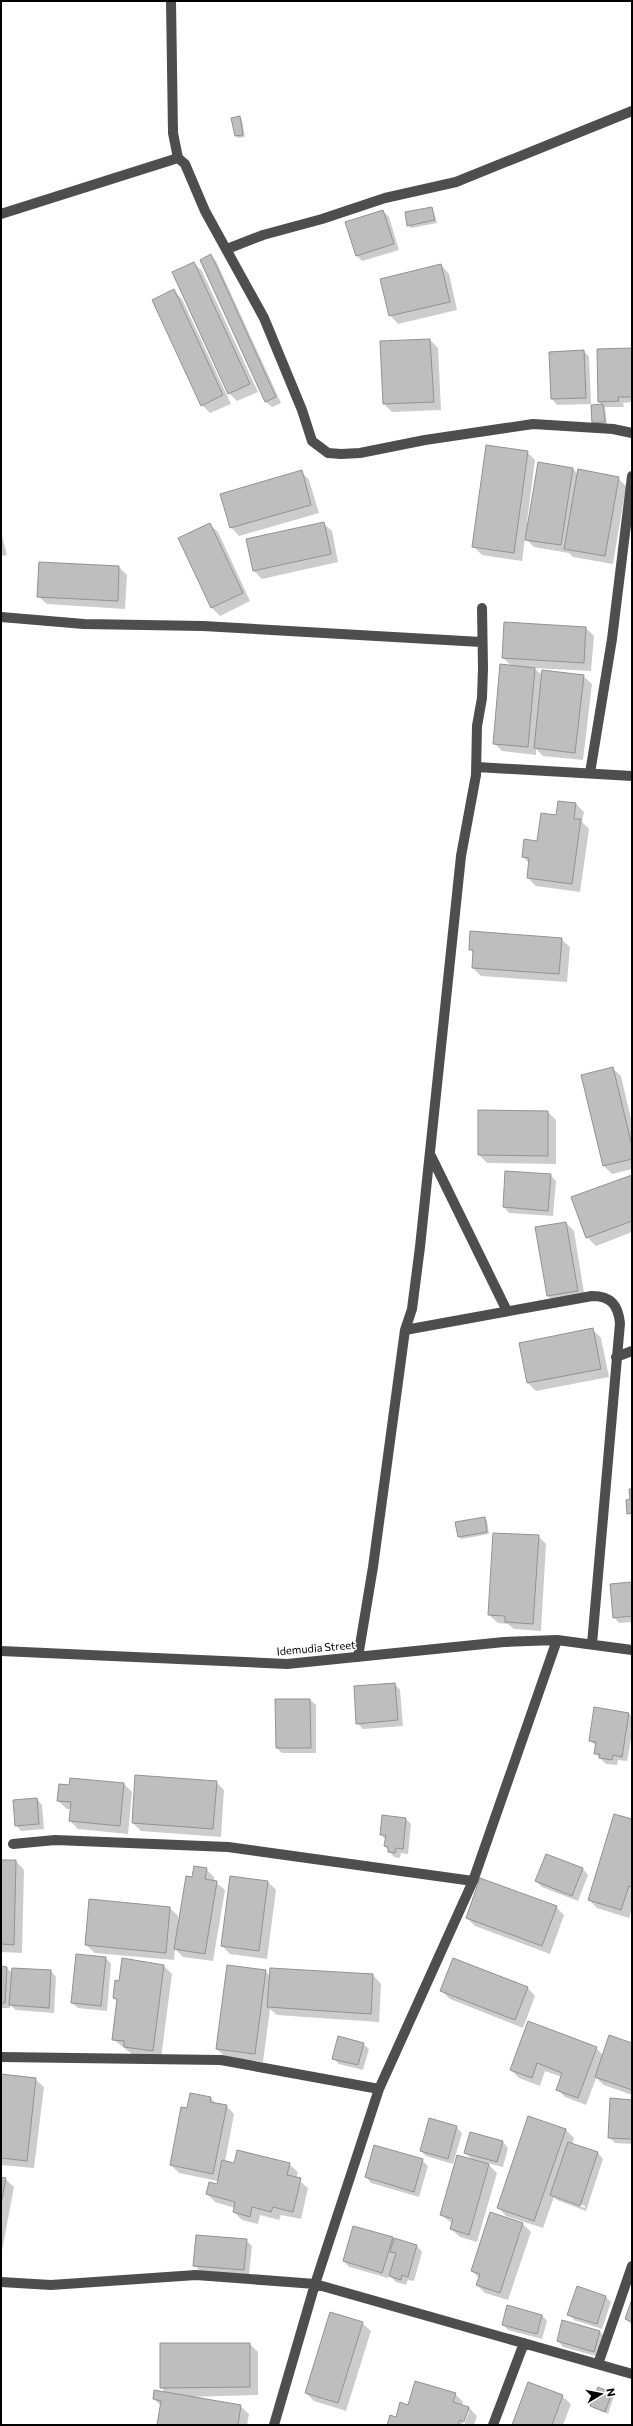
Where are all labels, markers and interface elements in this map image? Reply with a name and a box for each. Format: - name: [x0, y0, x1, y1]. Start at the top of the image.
- street label: Idemudia Street: [276, 1638, 356, 1657]
- north arrow: [581, 2374, 621, 2414]
- text: N: [604, 2387, 618, 2397]

